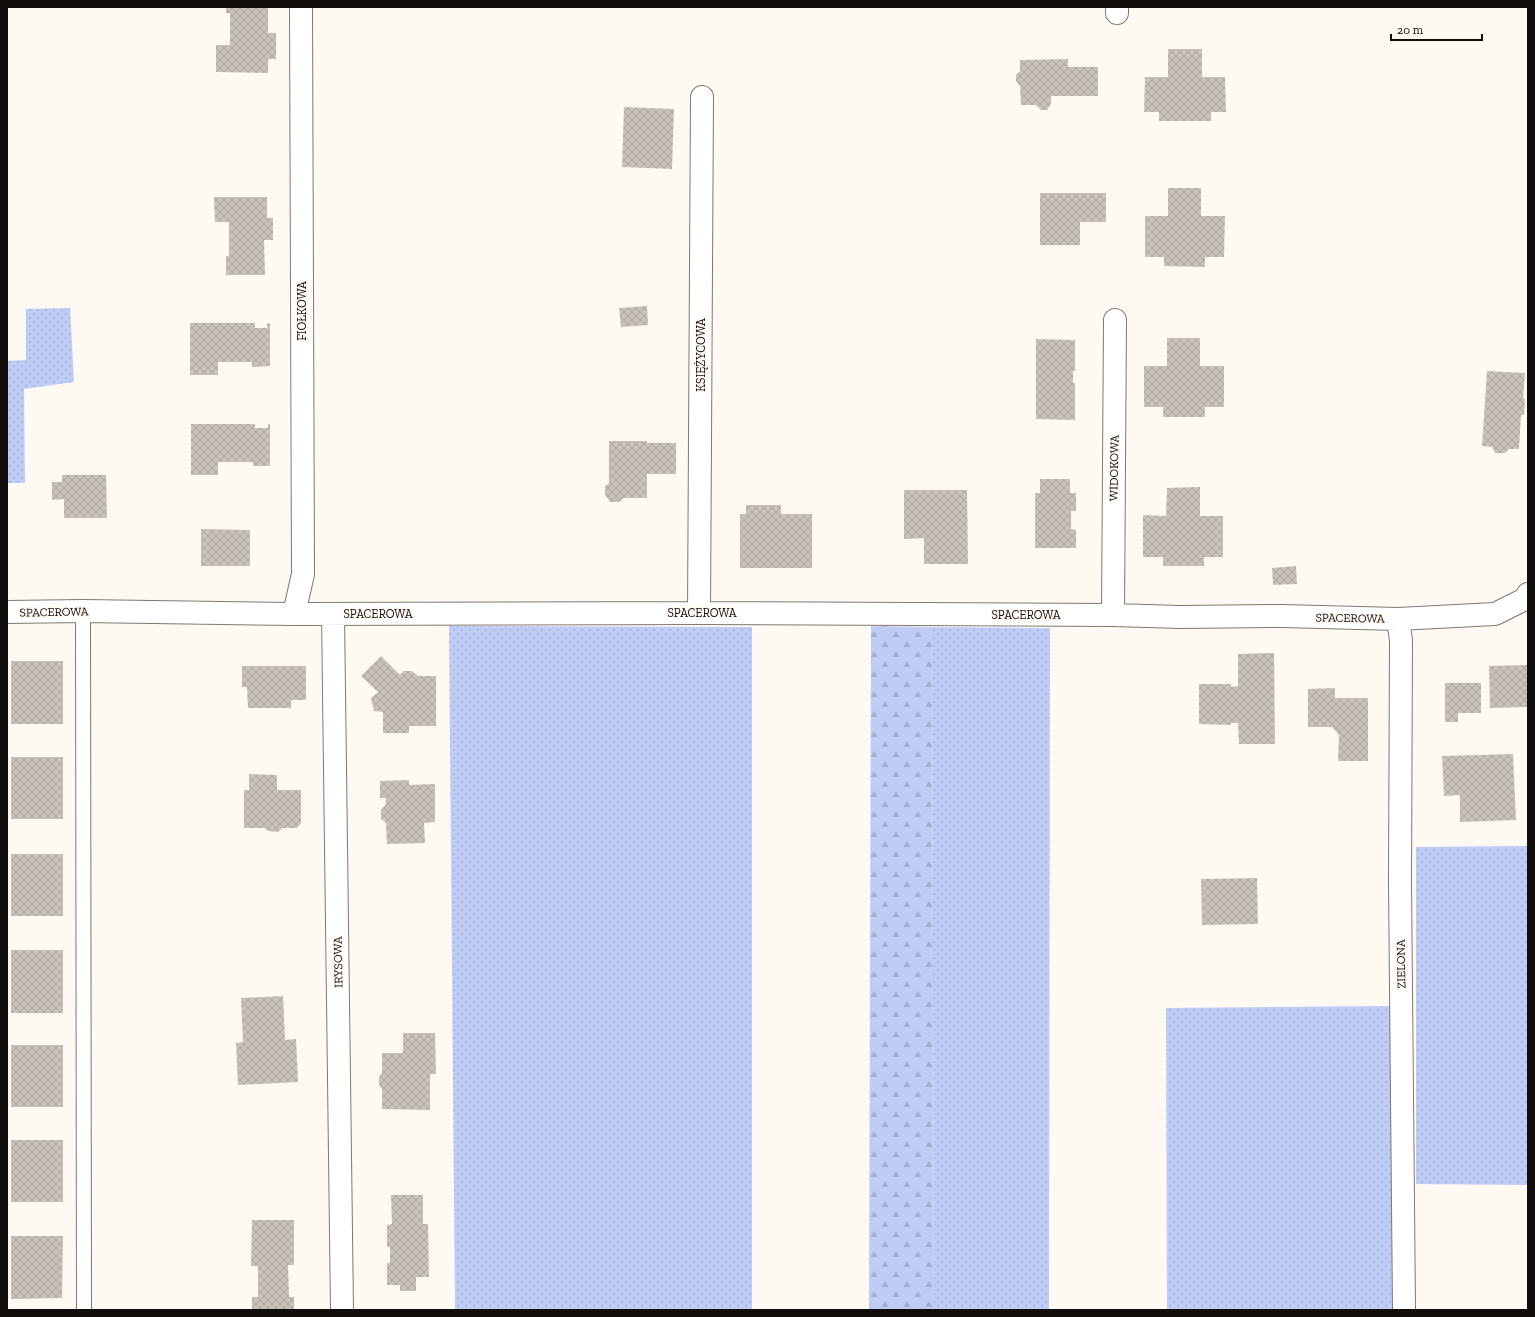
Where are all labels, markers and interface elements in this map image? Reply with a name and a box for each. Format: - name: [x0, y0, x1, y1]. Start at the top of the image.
- scale bar: [1391, 16, 1482, 42]
- text: 20 m: [1397, 23, 1424, 37]
- street label: FIOŁKOWA: [295, 281, 309, 341]
- street label: KSIĘŻYCOWA: [694, 318, 708, 392]
- street label: WIDOKOWA: [1106, 435, 1122, 501]
- street label: SPACEROWA: [19, 604, 89, 620]
- street label: SPACEROWA: [667, 606, 737, 620]
- street label: SPACEROWA: [343, 607, 413, 621]
- street label: SPACEROWA: [991, 608, 1061, 622]
- street label: SPACEROWA: [1315, 610, 1385, 626]
- street label: IRYSOWA: [331, 936, 345, 988]
- street label: ZIELONA: [1394, 939, 1408, 989]

